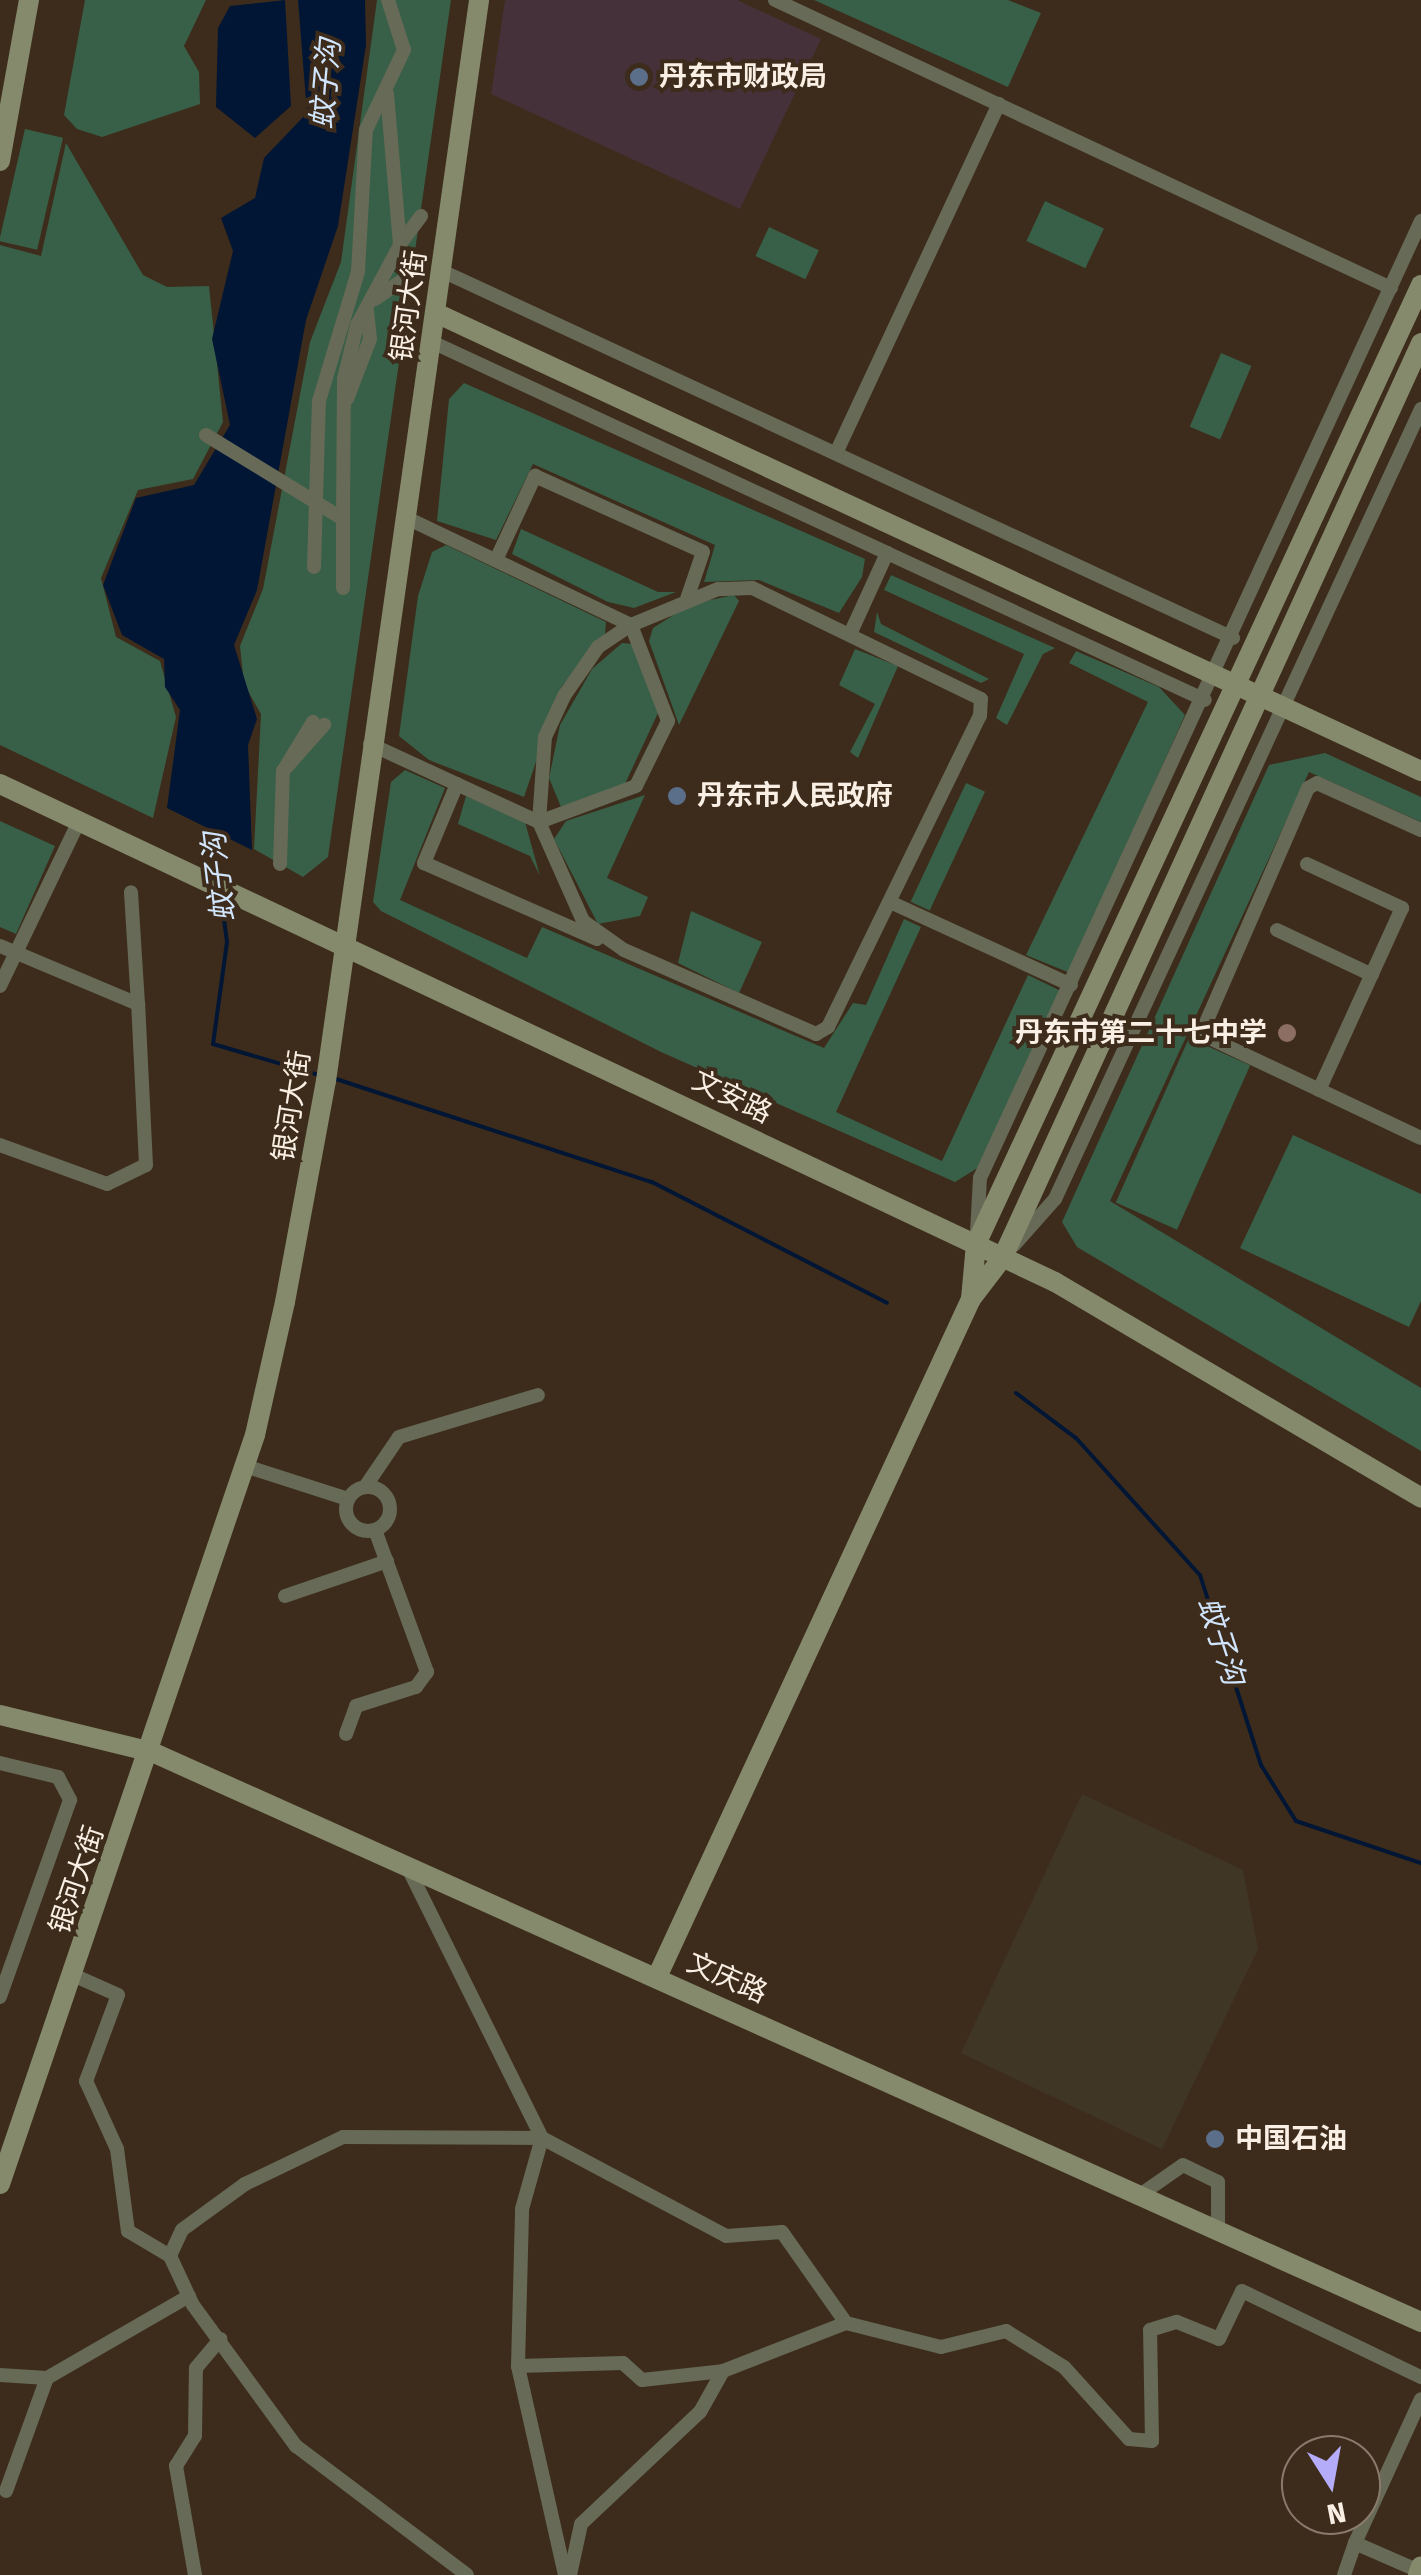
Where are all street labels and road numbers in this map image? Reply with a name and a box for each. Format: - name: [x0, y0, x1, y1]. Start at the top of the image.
- street label: 银河大街: [385, 248, 433, 364]
- street label: 银河大街: [267, 1048, 317, 1164]
- street label: 文安路: [687, 1063, 777, 1131]
- street label: 银河大街: [43, 1822, 111, 1938]
- street label: 文庆路: [682, 1946, 772, 2010]

